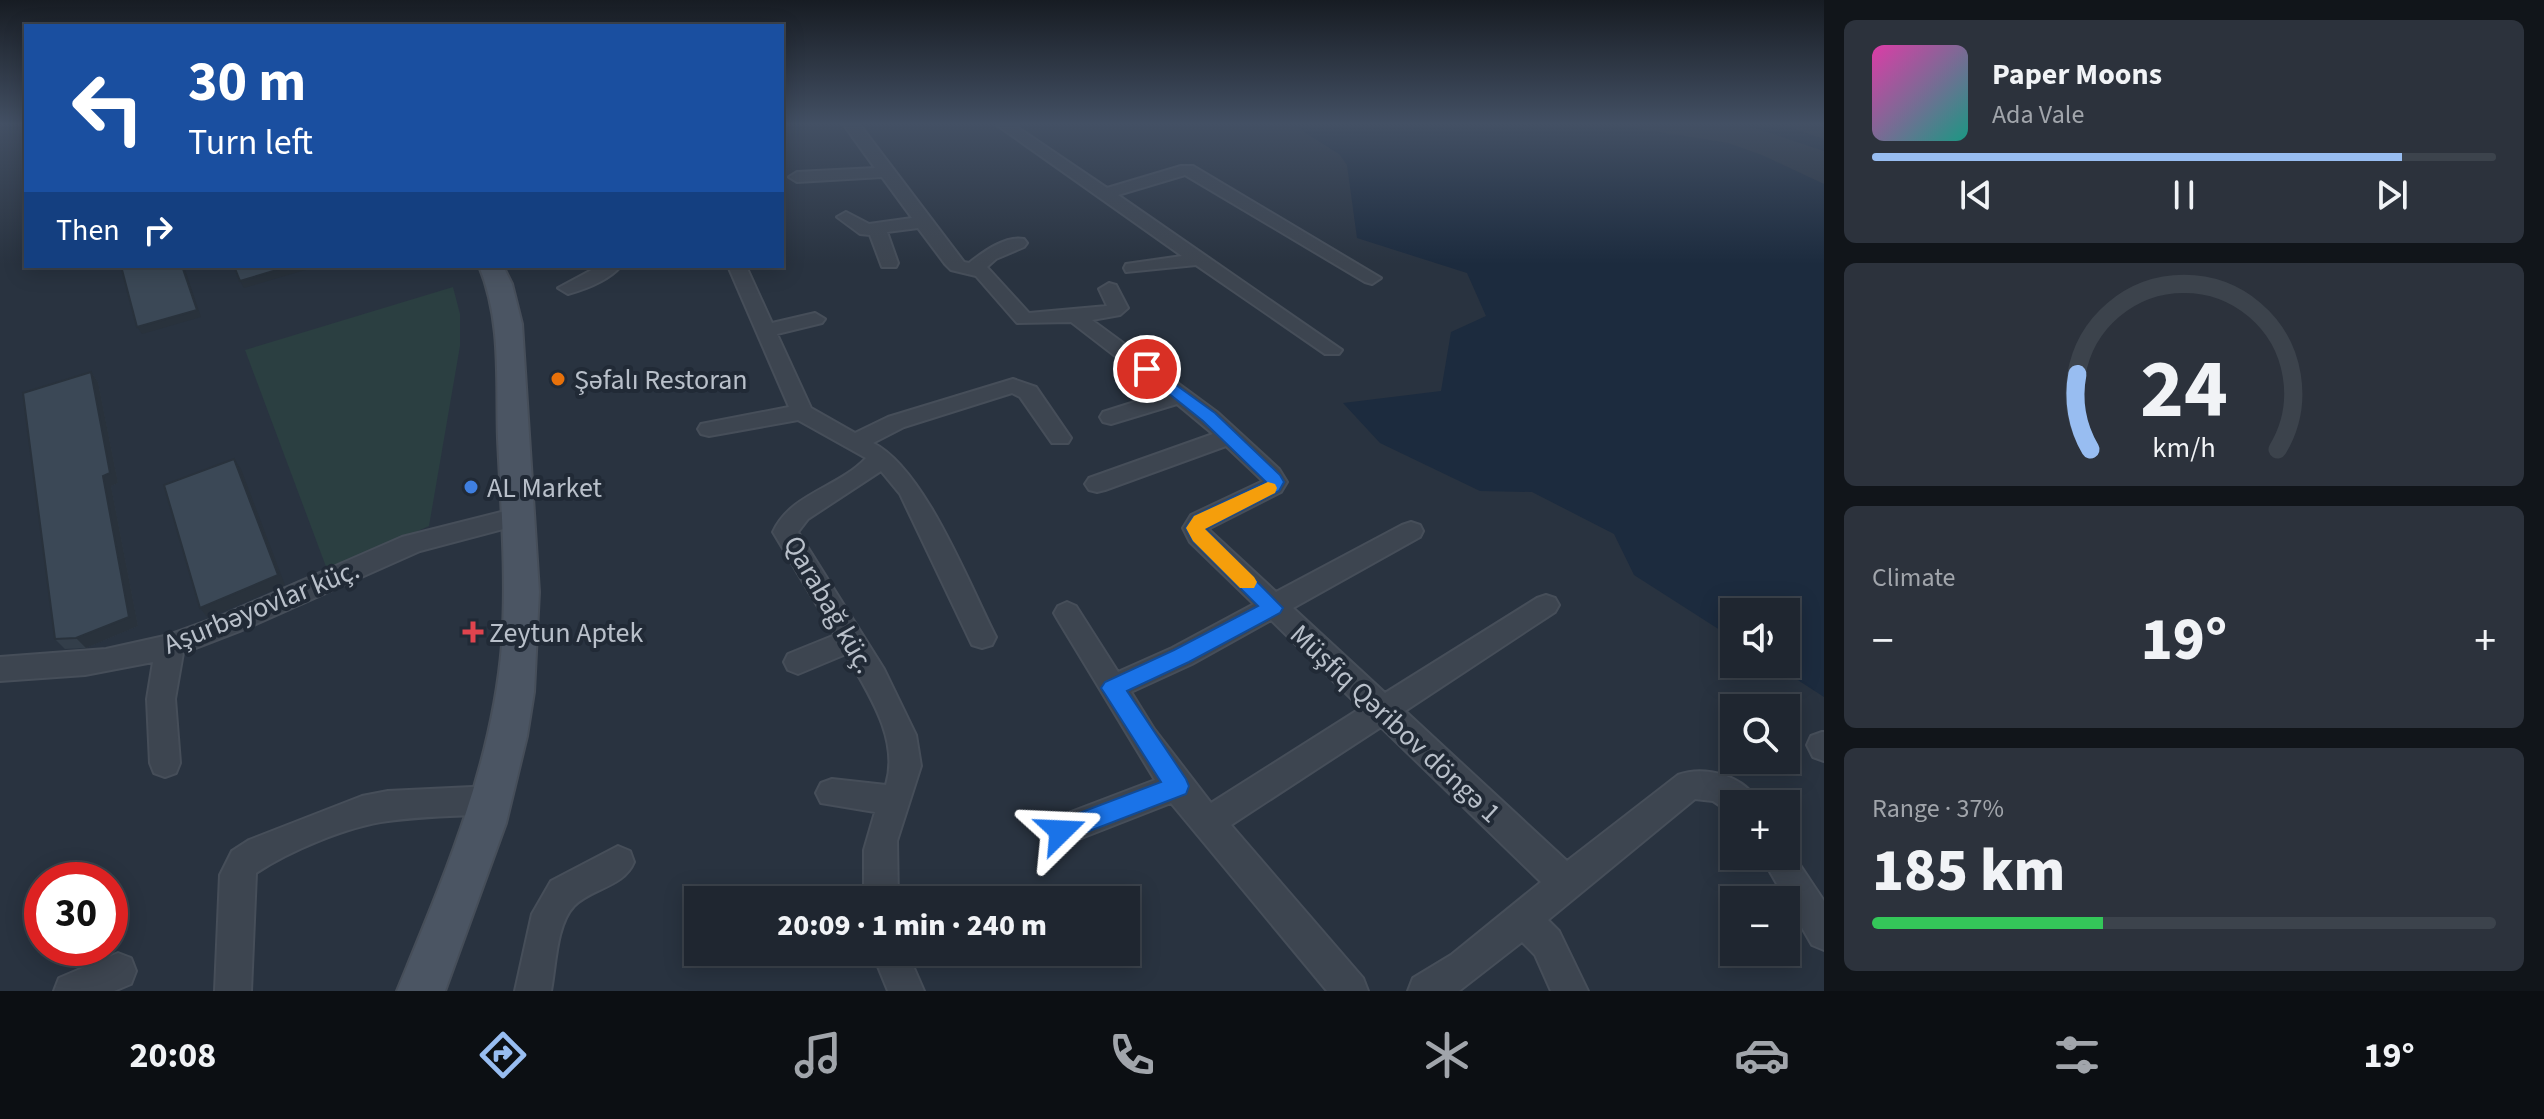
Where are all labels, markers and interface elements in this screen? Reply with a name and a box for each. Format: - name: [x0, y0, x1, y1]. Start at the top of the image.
- text: 30 m: [188, 43, 306, 122]
- text: Paper Moons: [1992, 53, 2162, 96]
- icon: left: [56, 56, 160, 160]
- text: Ada Vale: [1992, 96, 2084, 133]
- text: Turn left: [188, 117, 313, 168]
- icon: previous: [1954, 173, 1998, 217]
- icon: pause: [2162, 173, 2206, 217]
- icon: next: [2370, 173, 2414, 217]
- icon: right: [136, 208, 180, 252]
- text: Then: [56, 209, 120, 252]
- text: 24: [2140, 331, 2228, 449]
- pin: [1113, 335, 1181, 403]
- icon: arrive: [1125, 347, 1169, 391]
- place label: Şəfalı Restoran: [574, 360, 748, 400]
- marker: Şəfalı Restoran: [549, 370, 567, 388]
- text: km/h: [2152, 428, 2216, 468]
- place label: AL Market: [487, 468, 603, 508]
- marker: AL Market: [462, 478, 480, 496]
- street label: Qarabağ küç.: [774, 528, 885, 681]
- street label: Aşurbəyovlar küç.: [157, 549, 365, 664]
- text: Climate: [1872, 559, 1956, 596]
- map controls: [1720, 598, 1800, 966]
- button: sound: [1720, 598, 1800, 678]
- text: 19°: [2141, 598, 2227, 683]
- text: −: [1872, 610, 1894, 673]
- text: +: [2474, 610, 2496, 673]
- place label: Zeytun Aptek: [489, 613, 643, 653]
- street label: Müşfiq Qəribov döngə 1: [1281, 615, 1510, 832]
- marker: Zeytun Aptek: [464, 623, 482, 641]
- button: search: [1720, 694, 1800, 774]
- position arrow: [1019, 789, 1103, 873]
- button: +: [1720, 790, 1800, 870]
- text: Range · 37%: [1872, 790, 2004, 827]
- text: 185 km: [1872, 829, 2065, 914]
- speed limit sign: 30: [24, 862, 128, 966]
- button: −: [1720, 886, 1800, 966]
- text: 20:09 · 1 min · 240 m: [777, 904, 1047, 947]
- icon: directions: [475, 1027, 531, 1083]
- icon: music: [790, 1027, 846, 1083]
- icon: phone: [1104, 1027, 1160, 1083]
- icon: climate: [1419, 1027, 1475, 1083]
- icon: car: [1734, 1027, 1790, 1083]
- icon: filters: [2049, 1027, 2105, 1083]
- text: 20:08: [129, 1030, 216, 1081]
- text: 19°: [2363, 1030, 2415, 1081]

